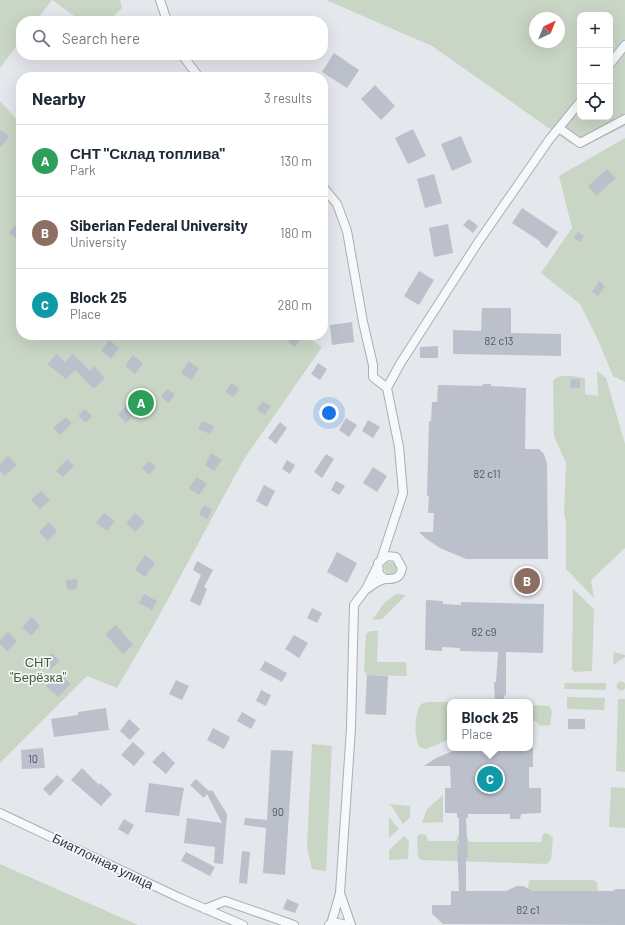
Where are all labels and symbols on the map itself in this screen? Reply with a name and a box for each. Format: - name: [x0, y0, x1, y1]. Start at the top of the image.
- north arrow: [529, 12, 565, 48]
- house number: 82 с13: [485, 334, 513, 347]
- pin: A: [128, 388, 154, 418]
- your location: [319, 403, 339, 423]
- house number: 82 с11: [473, 467, 501, 480]
- pin: B: [514, 566, 540, 596]
- house number: 82 с9: [471, 625, 497, 638]
- park label: СНТ "Берёзка": [10, 654, 67, 685]
- house number: 10: [28, 752, 38, 765]
- pin: C: [477, 764, 503, 794]
- house number: 90: [272, 805, 284, 818]
- street label: Биатлонная улица: [50, 830, 157, 893]
- house number: 82 с1: [516, 903, 540, 916]

